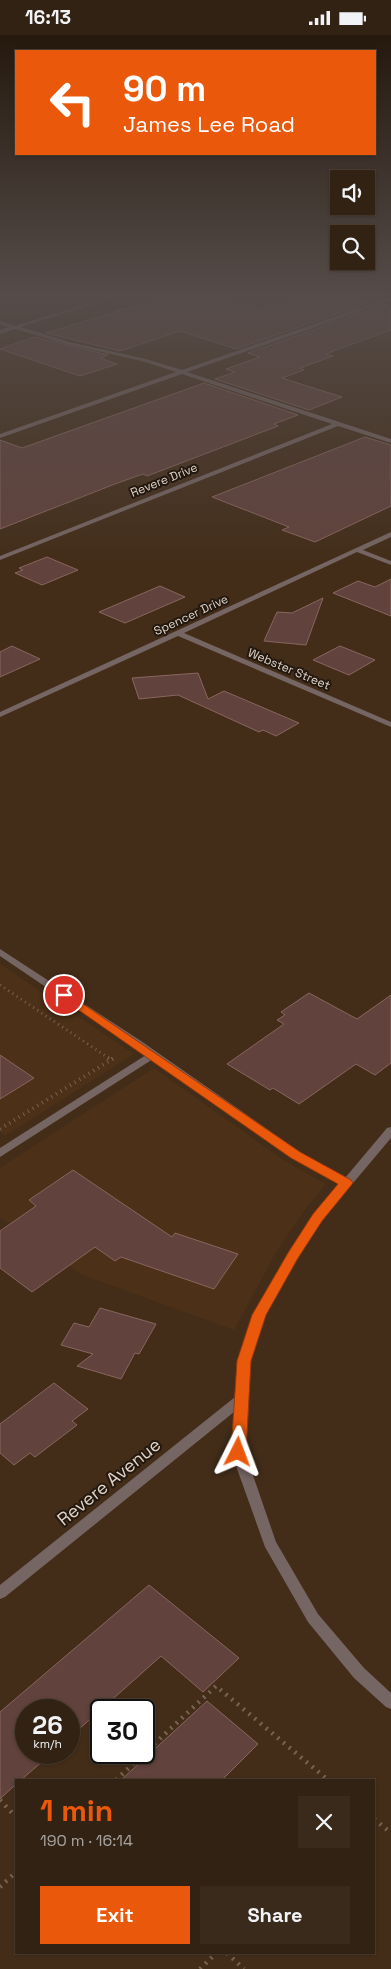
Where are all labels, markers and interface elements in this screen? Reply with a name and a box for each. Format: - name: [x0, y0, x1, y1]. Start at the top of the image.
- text: 16:13: [25, 5, 71, 30]
- text: 90 m: [123, 67, 206, 111]
- icon: left: [40, 70, 105, 135]
- text: James Lee Road: [123, 110, 295, 138]
- map controls: [330, 170, 375, 270]
- button: sound: [330, 170, 375, 215]
- button: search: [330, 225, 375, 270]
- street label: Revere Drive: [128, 459, 200, 501]
- street label: Spencer Drive: [151, 591, 231, 639]
- street label: Webster Street: [245, 644, 333, 694]
- pin: [43, 974, 85, 1016]
- icon: arrive: [50, 981, 78, 1009]
- position arrow: [211, 1425, 263, 1477]
- street label: Revere Avenue: [52, 1433, 165, 1530]
- speed limit sign: 30: [90, 1699, 155, 1764]
- text: 26: [32, 1709, 63, 1741]
- text: km/h: [33, 1736, 62, 1752]
- text: 1 min: [40, 1791, 113, 1830]
- button: close: [298, 1796, 350, 1848]
- text: 190 m · 16:14: [40, 1830, 133, 1851]
- button: Exit: [40, 1886, 190, 1944]
- button: Share: [200, 1886, 350, 1944]

